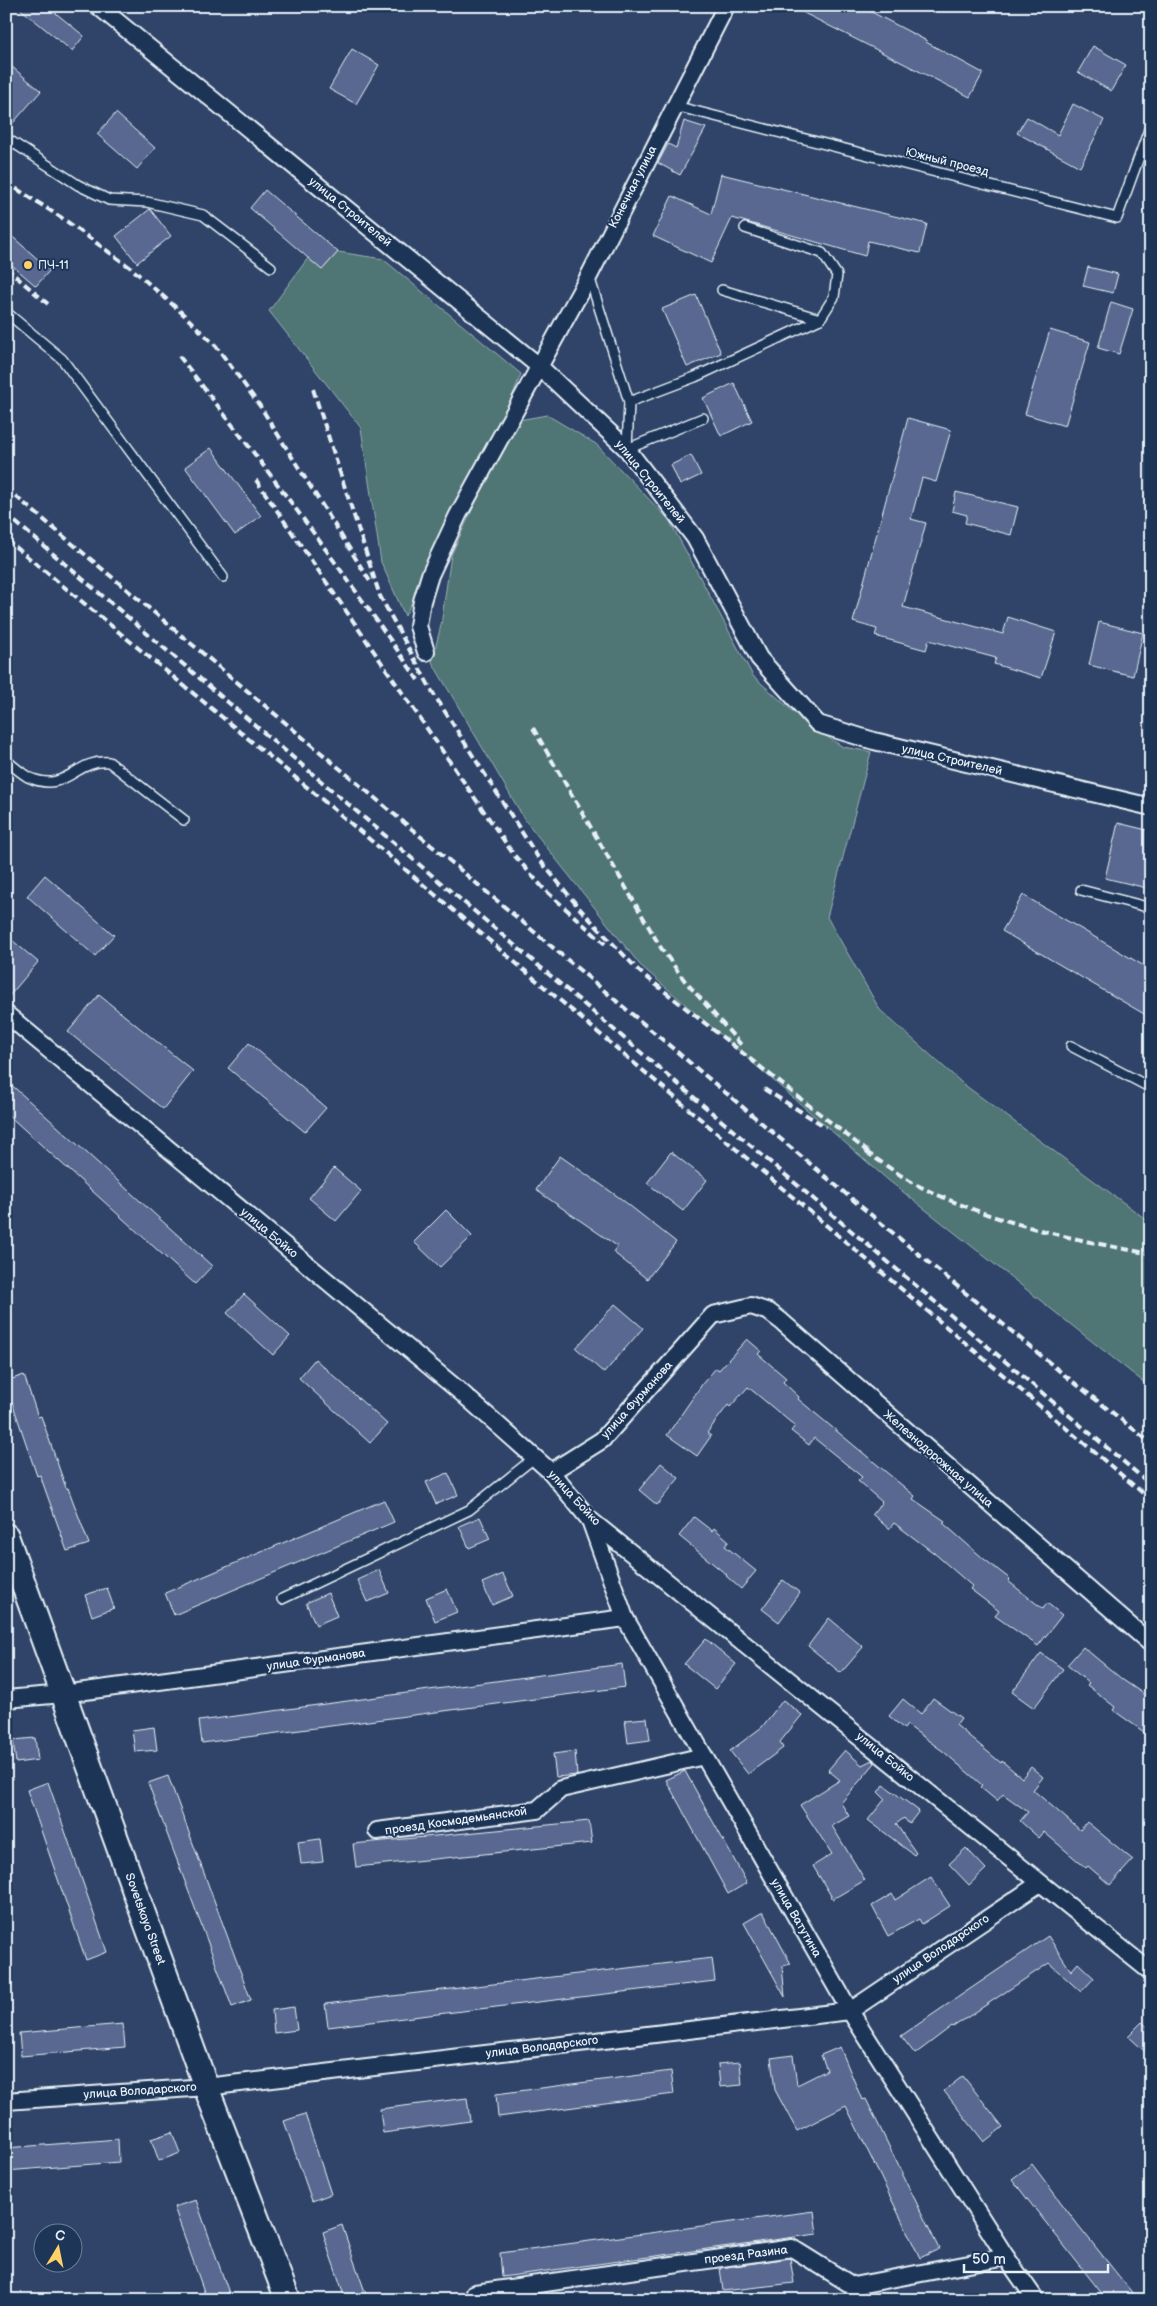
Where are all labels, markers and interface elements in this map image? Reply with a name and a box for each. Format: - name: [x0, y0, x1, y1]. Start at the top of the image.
- street label: Конечная улица: [606, 143, 660, 231]
- street label: Южный проезд: [904, 144, 991, 180]
- street label: улица Строителей: [305, 174, 395, 250]
- place label: ПЧ-11: [38, 258, 69, 273]
- marker: ПЧ-11: [22, 259, 34, 271]
- street label: улица Строителей: [612, 437, 688, 527]
- street label: улица Строителей: [900, 741, 1004, 779]
- street label: улица Бойко: [237, 1205, 301, 1261]
- street label: улица Фурманова: [598, 1358, 676, 1442]
- street label: Железнодорожная улица: [880, 1407, 996, 1511]
- street label: улица Бойко: [545, 1467, 603, 1529]
- street label: улица Фурманова: [266, 1646, 366, 1674]
- street label: улица Бойко: [853, 1729, 917, 1785]
- street label: проезд Космодемьянской: [384, 1804, 528, 1838]
- street label: Sovetskaya Street: [121, 1871, 169, 1967]
- street label: улица Ватутина: [767, 1876, 825, 1960]
- street label: улица Володарского: [890, 1911, 992, 1987]
- street label: улица Володарского: [485, 2033, 599, 2061]
- street label: улица Володарского: [83, 2080, 197, 2102]
- north arrow: [32, 2224, 82, 2274]
- text: С: [54, 2226, 67, 2245]
- scale bar: [964, 2241, 1108, 2273]
- street label: проезд Разина: [703, 2242, 789, 2268]
- text: 50 m: [972, 2250, 1006, 2269]

